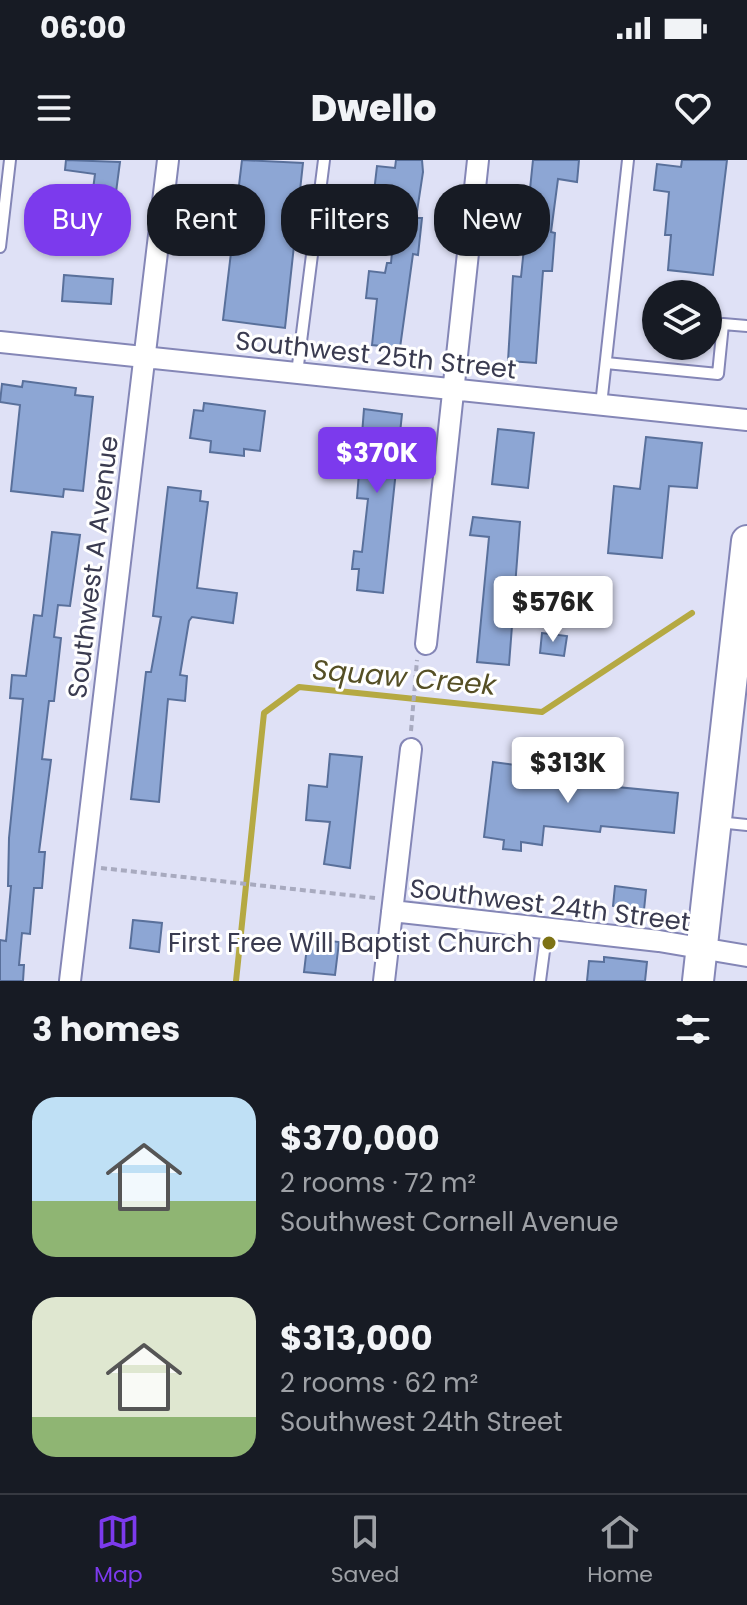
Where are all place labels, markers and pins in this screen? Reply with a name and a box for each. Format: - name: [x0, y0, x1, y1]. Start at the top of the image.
- pin: $370K: [321, 427, 433, 495]
- pin: $576K: [497, 576, 609, 644]
- pin: $313K: [512, 737, 624, 805]
- place label: First Free Will Baptist Church: [168, 925, 533, 961]
- marker: First Free Will Baptist Church: [540, 934, 558, 952]

